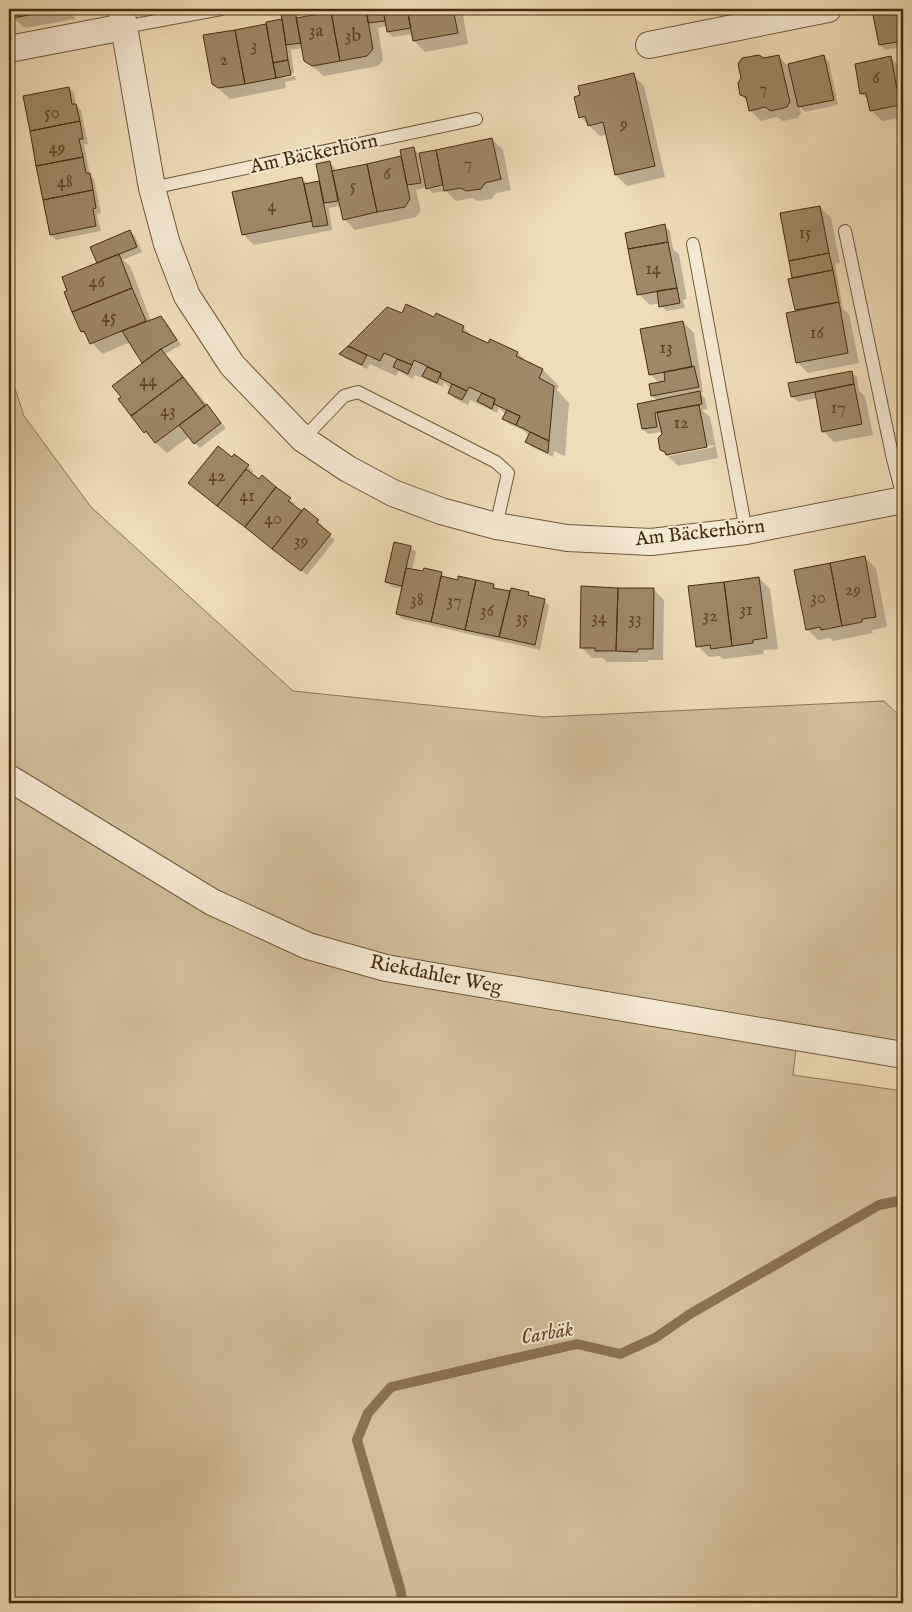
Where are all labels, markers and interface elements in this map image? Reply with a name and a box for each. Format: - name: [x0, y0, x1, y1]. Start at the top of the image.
- house number: 3a: [309, 20, 323, 43]
- house number: 3b: [345, 25, 362, 48]
- house number: 3: [251, 35, 257, 58]
- house number: 2: [220, 49, 228, 72]
- house number: 6: [872, 67, 880, 90]
- house number: 7: [759, 78, 767, 101]
- house number: 50: [44, 102, 60, 125]
- house number: 9: [619, 113, 628, 136]
- street label: Am Bäckerhörn: [247, 128, 381, 180]
- house number: 49: [49, 137, 65, 160]
- house number: 7: [464, 153, 472, 176]
- house number: 6: [383, 163, 391, 186]
- house number: 48: [57, 171, 73, 194]
- house number: 5: [350, 175, 357, 198]
- house number: 4: [268, 195, 277, 218]
- house number: 15: [798, 222, 812, 245]
- house number: 14: [645, 258, 661, 281]
- house number: 46: [89, 271, 106, 294]
- house number: 45: [101, 306, 117, 329]
- house number: 16: [810, 322, 825, 345]
- house number: 13: [659, 337, 673, 360]
- house number: 44: [139, 370, 157, 393]
- house number: 17: [830, 397, 846, 420]
- house number: 43: [160, 400, 176, 423]
- house number: 12: [673, 412, 689, 435]
- house number: 42: [208, 465, 226, 488]
- house number: 41: [239, 485, 255, 508]
- house number: 40: [264, 508, 282, 531]
- street label: Am Bäckerhörn: [633, 514, 766, 552]
- house number: 39: [294, 530, 308, 553]
- house number: 29: [845, 579, 861, 602]
- house number: 30: [810, 587, 826, 610]
- house number: 38: [410, 589, 424, 612]
- house number: 37: [446, 590, 462, 613]
- house number: 31: [739, 599, 753, 622]
- house number: 36: [480, 600, 495, 623]
- house number: 32: [702, 605, 718, 628]
- house number: 35: [515, 607, 529, 630]
- house number: 34: [591, 607, 607, 630]
- house number: 33: [628, 608, 642, 631]
- street label: Riekdahler Weg: [368, 950, 506, 1000]
- water label: Carbäk: [519, 1316, 576, 1352]

